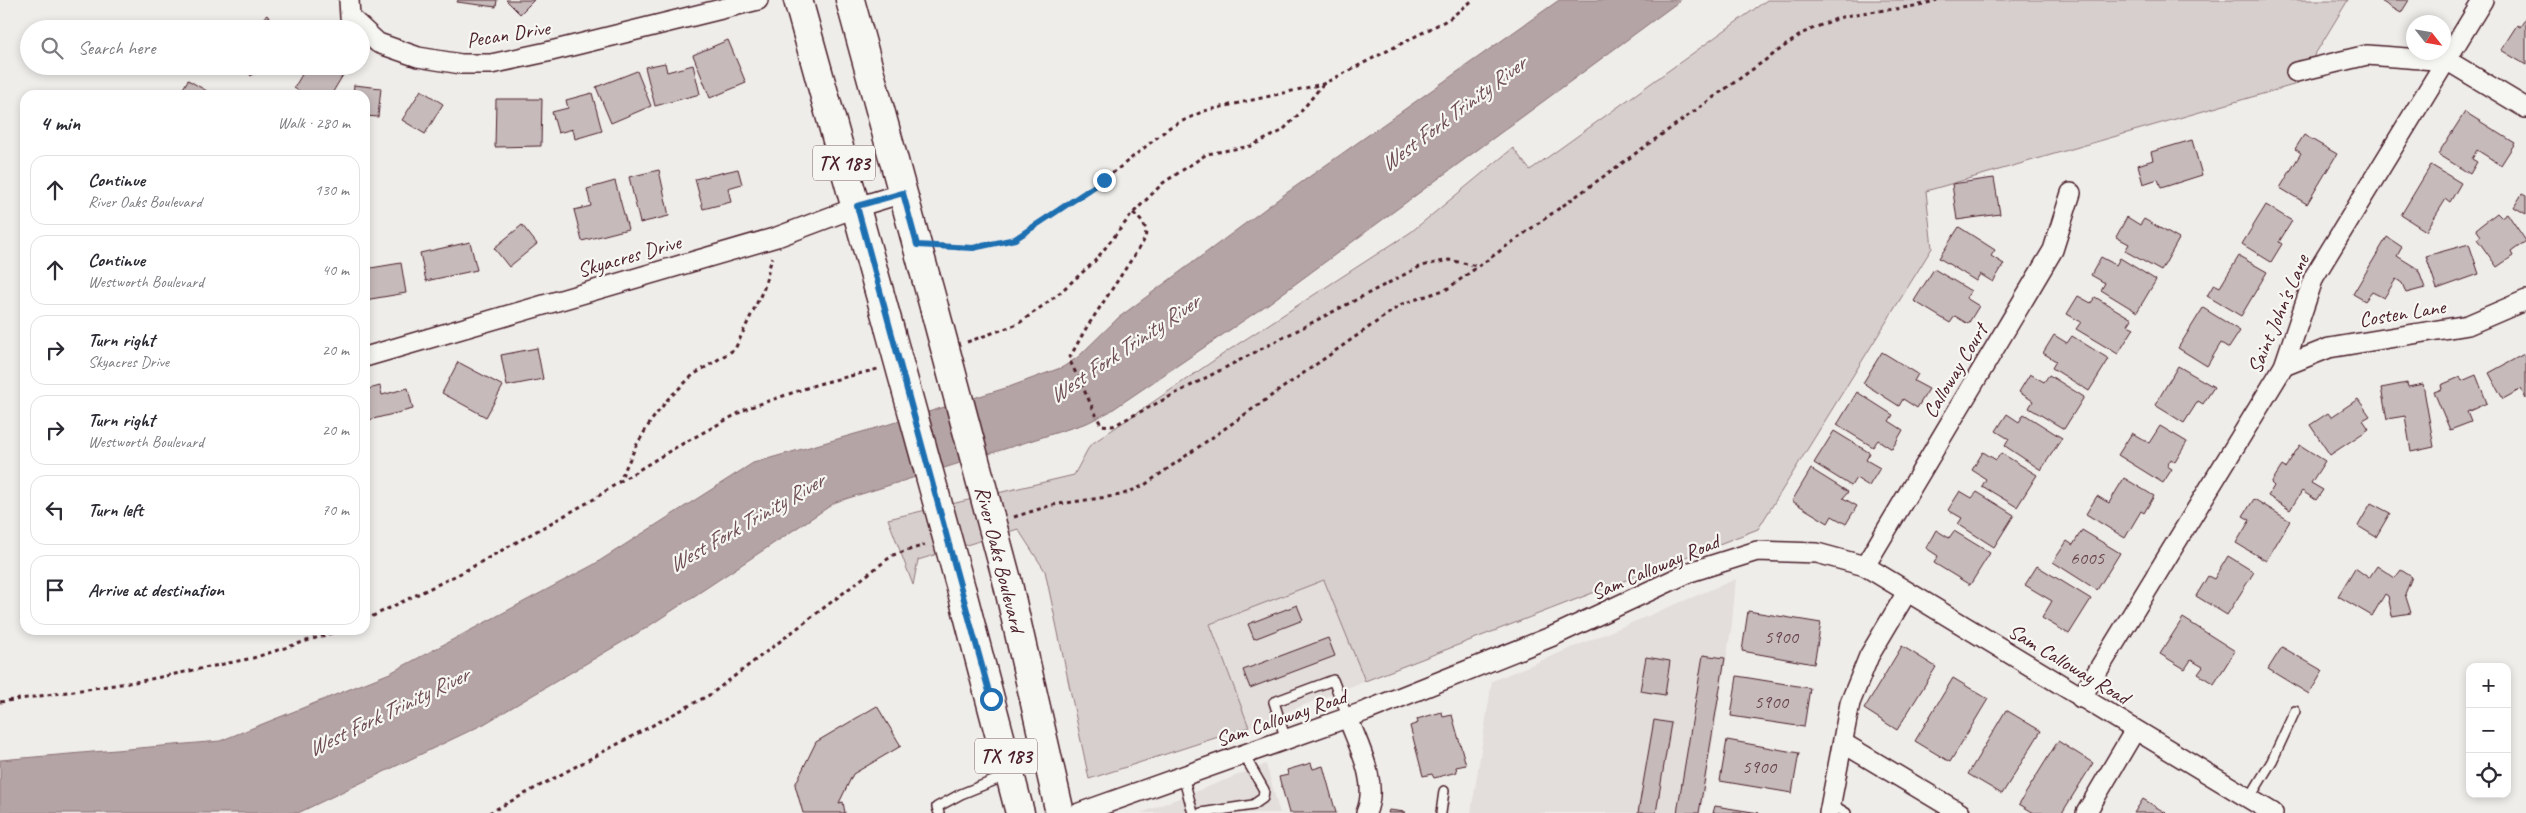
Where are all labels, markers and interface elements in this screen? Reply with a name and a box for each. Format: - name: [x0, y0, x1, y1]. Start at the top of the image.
- street label: Pecan Drive: [464, 14, 554, 53]
- north arrow: [2406, 15, 2451, 60]
- search box: [20, 20, 370, 75]
- icon: search: [38, 34, 66, 62]
- text: Search here: [78, 36, 155, 60]
- water label: West Fork Trinity River: [1375, 48, 1535, 178]
- text: 4 min: [40, 110, 80, 136]
- text: Walk · 280 m: [278, 113, 350, 133]
- road number: TX 183: [813, 146, 875, 180]
- text: Continue: [88, 168, 145, 192]
- route end: [1093, 169, 1116, 192]
- icon: ahead: [41, 176, 69, 204]
- text: 130 m: [315, 180, 349, 200]
- text: River Oaks Boulevard: [88, 192, 202, 212]
- street label: Skyacres Drive: [574, 228, 686, 283]
- text: Continue: [88, 248, 145, 272]
- street label: Saint John's Lane: [2241, 250, 2315, 377]
- icon: ahead: [41, 256, 69, 284]
- text: 40 m: [322, 260, 349, 280]
- text: Westworth Boulevard: [88, 272, 204, 292]
- water label: West Fork Trinity River: [1044, 286, 1208, 410]
- street label: Costen Lane: [2357, 293, 2449, 333]
- street label: Calloway Court: [1917, 317, 1995, 423]
- text: Turn right: [88, 328, 155, 352]
- icon: right: [41, 336, 69, 364]
- text: 20 m: [322, 340, 349, 360]
- text: Skyacres Drive: [88, 352, 169, 372]
- text: Turn right: [88, 408, 155, 432]
- icon: right: [41, 416, 69, 444]
- text: 20 m: [322, 420, 349, 440]
- text: Westworth Boulevard: [88, 432, 204, 452]
- water label: West Fork Trinity River: [663, 465, 832, 579]
- street label: River Oaks Boulevard: [969, 483, 1032, 638]
- icon: left: [41, 496, 69, 524]
- text: Turn left: [88, 498, 143, 522]
- text: 70 m: [322, 500, 349, 520]
- street label: Sam Calloway Road: [1587, 527, 1726, 606]
- house number: 6005: [2070, 546, 2106, 570]
- icon: arrive: [41, 576, 69, 604]
- text: Arrive at destination: [88, 578, 224, 602]
- street label: Sam Calloway Road: [2004, 618, 2137, 712]
- house number: 5900: [1764, 625, 1800, 649]
- water label: West Fork Trinity River: [303, 659, 477, 763]
- map controls: [2466, 663, 2511, 798]
- button: +: [2466, 663, 2511, 708]
- street label: Sam Calloway Road: [1212, 683, 1352, 753]
- route start: [980, 688, 1003, 711]
- house number: 5900: [1754, 690, 1790, 714]
- button: −: [2466, 708, 2511, 753]
- road number: TX 183: [975, 738, 1037, 774]
- button: locate: [2466, 753, 2511, 798]
- house number: 5900: [1742, 755, 1778, 779]

